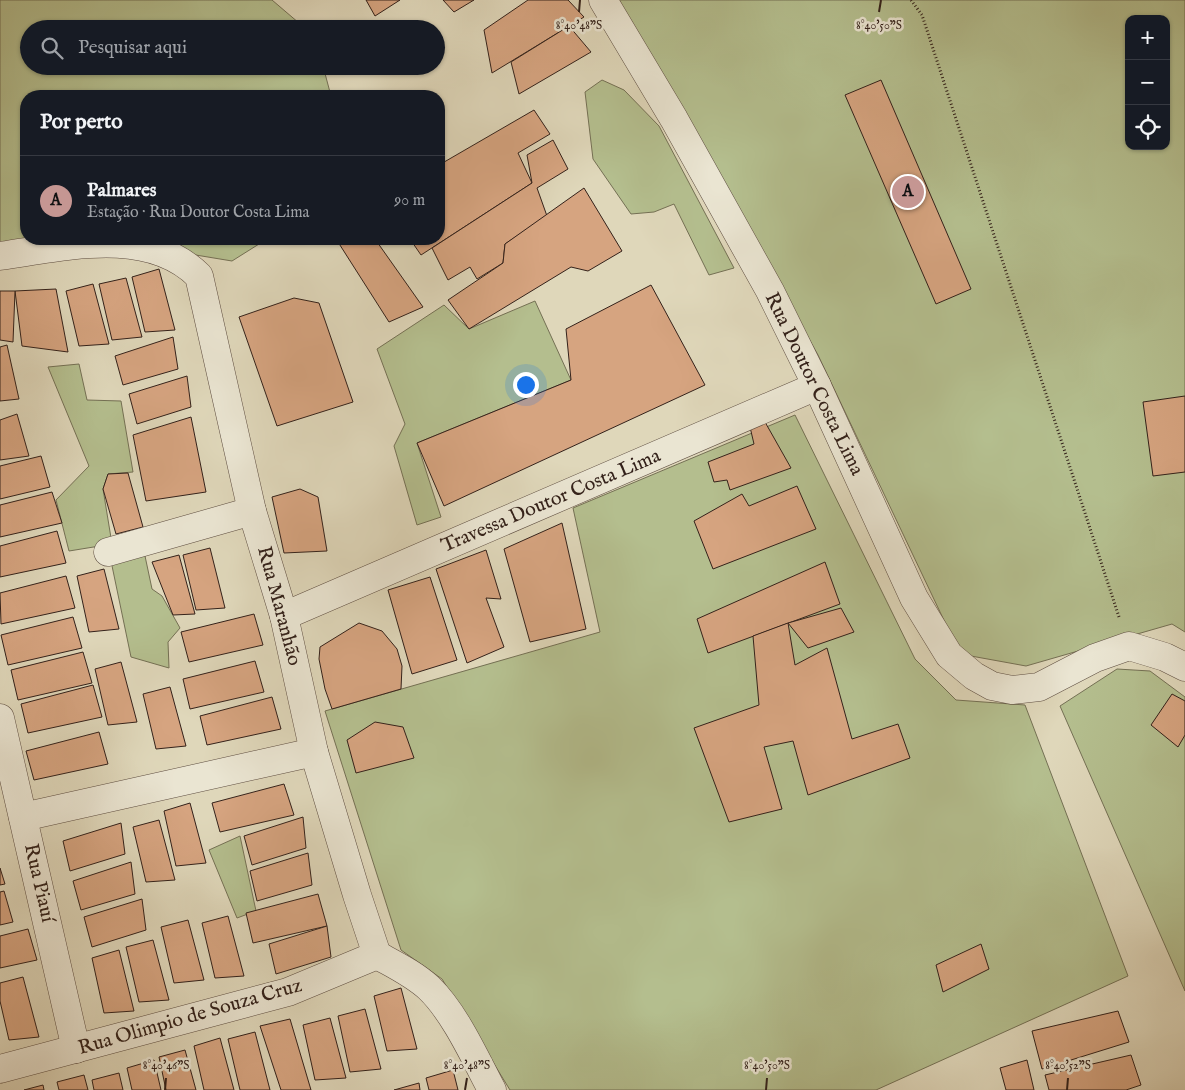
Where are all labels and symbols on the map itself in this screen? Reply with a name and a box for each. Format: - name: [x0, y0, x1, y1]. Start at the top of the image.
- text: 8°40'48"S: [556, 18, 602, 33]
- text: 8°40'50"S: [856, 18, 902, 33]
- pin: A: [892, 173, 924, 211]
- street label: Rua Doutor Costa Lima: [759, 288, 869, 480]
- your location: [513, 372, 539, 398]
- street label: Travessa Doutor Costa Lima: [438, 443, 665, 559]
- street label: Rua Maranhão: [251, 544, 307, 669]
- street label: Rua Piauí: [18, 841, 61, 926]
- street label: Rua Olimpio de Souza Cruz: [75, 973, 305, 1061]
- text: 8°40'46"S: [143, 1058, 189, 1073]
- text: 8°40'48"S: [444, 1058, 490, 1073]
- text: 8°40'50"S: [744, 1058, 790, 1073]
- text: 8°40'52"S: [1045, 1058, 1091, 1073]

